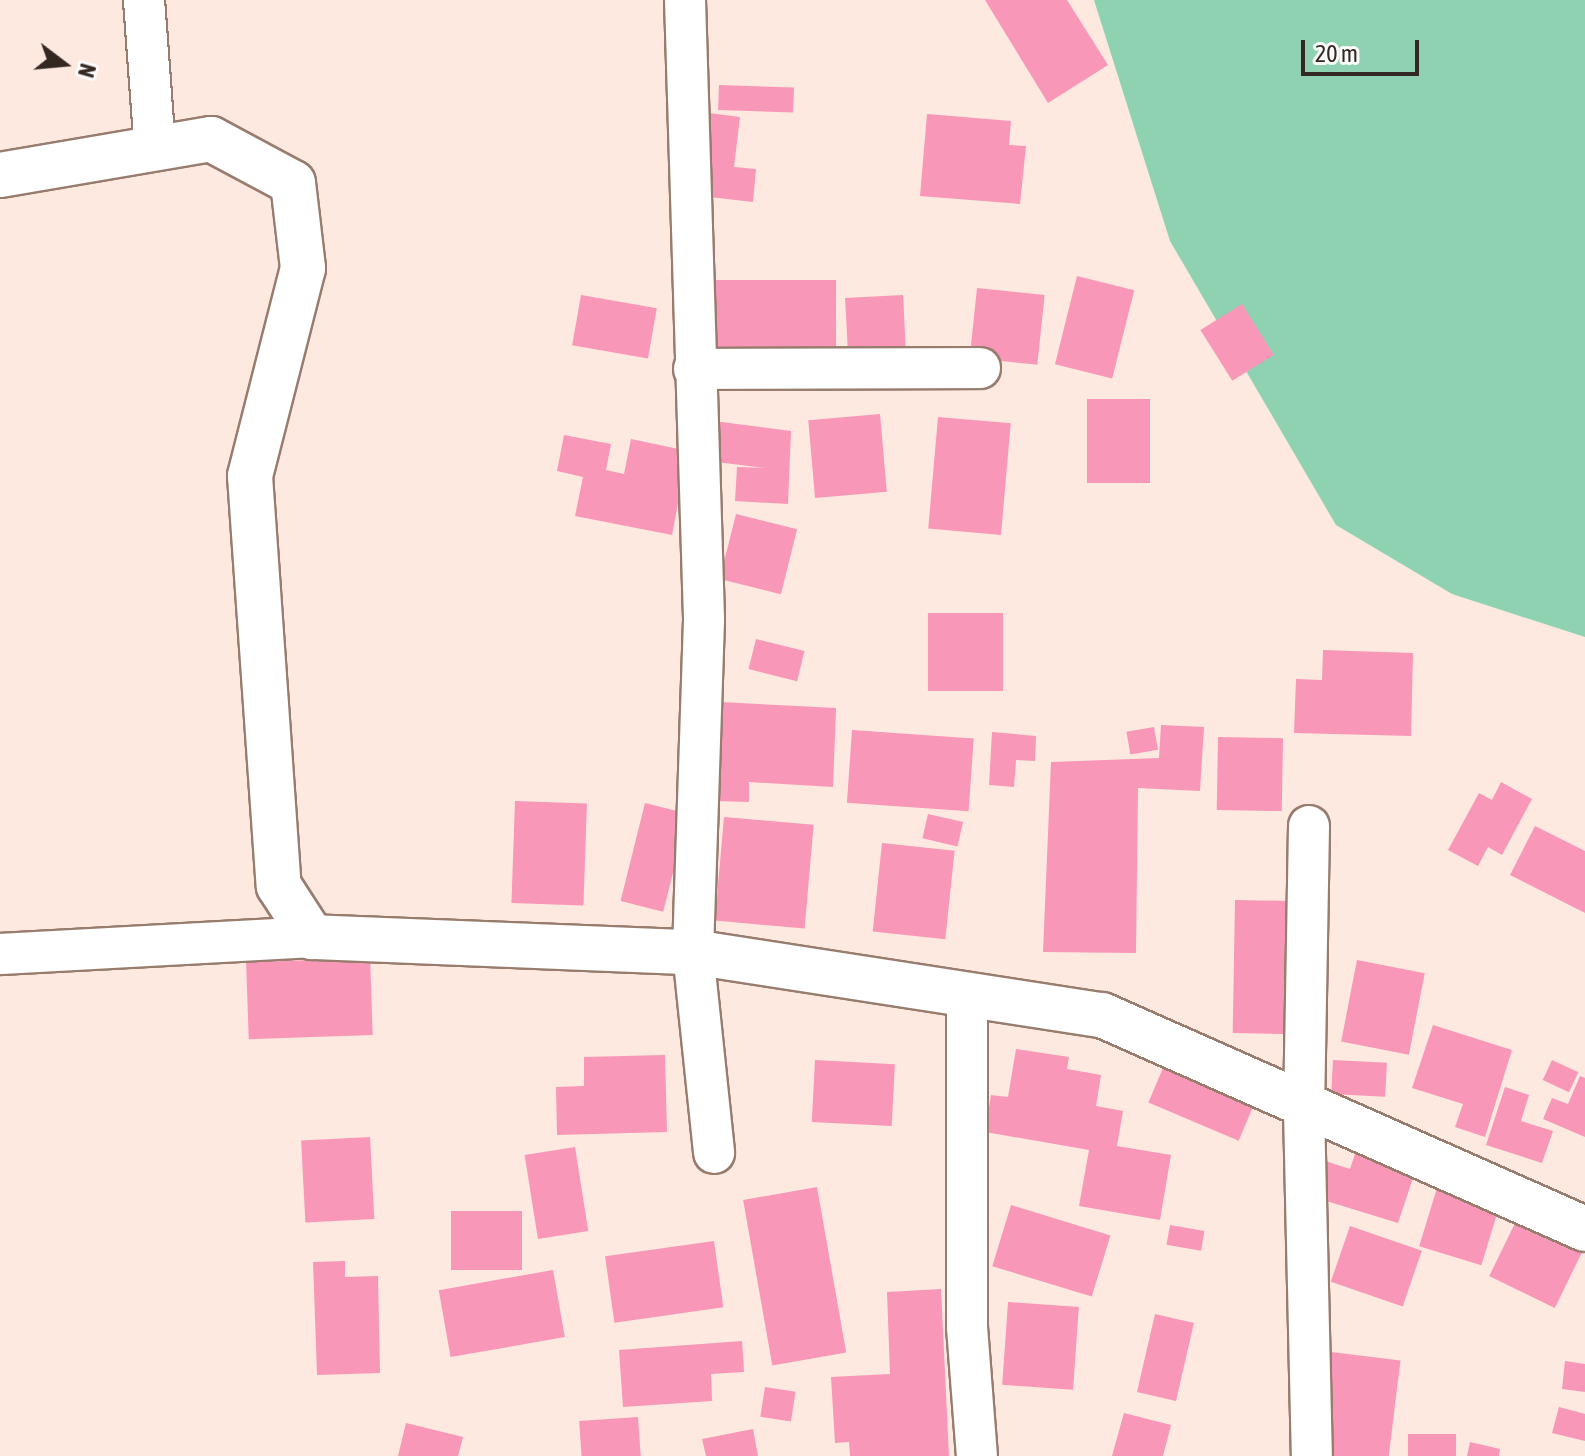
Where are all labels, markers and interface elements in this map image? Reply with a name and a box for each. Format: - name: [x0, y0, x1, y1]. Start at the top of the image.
- north arrow: [24, 24, 104, 104]
- scale bar: [1305, 24, 1423, 74]
- text: 20 m: [1315, 40, 1358, 67]
- text: N: [73, 61, 101, 80]

